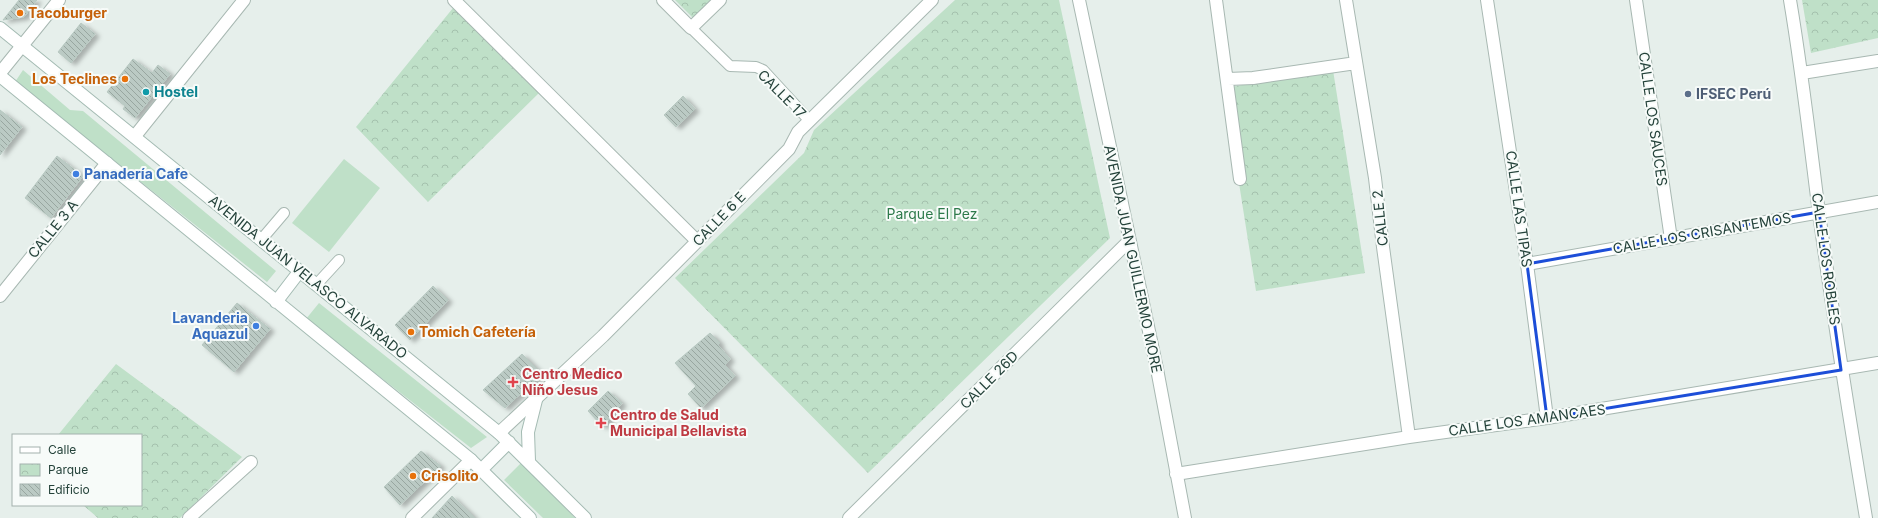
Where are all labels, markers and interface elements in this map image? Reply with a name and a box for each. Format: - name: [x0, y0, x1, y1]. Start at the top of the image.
- place label: Tacoburger: [28, 4, 107, 21]
- marker: Tacoburger: [15, 8, 25, 18]
- street label: CALLE LOS SAUCES: [1636, 51, 1671, 187]
- street label: CALLE 17: [755, 66, 810, 121]
- place label: Los Teclines: [32, 70, 117, 87]
- marker: Los Teclines: [120, 74, 130, 84]
- place label: Hostel: [154, 83, 198, 100]
- place label: IFSEC Perú: [1696, 85, 1771, 102]
- marker: Hostel: [141, 87, 151, 97]
- marker: IFSEC Perú: [1683, 89, 1693, 99]
- street label: AVENIDA JUAN GUILLERMO MORE: [1101, 143, 1166, 374]
- street label: CALLE LAS TIPAS: [1503, 149, 1536, 268]
- place label: Panadería Cafe: [84, 165, 188, 182]
- marker: Panadería Cafe: [71, 169, 81, 179]
- street label: CALLE 6 E: [689, 188, 749, 249]
- street label: CALLE 2: [1368, 189, 1391, 247]
- street label: AVENIDA JUAN VELASCO ALVARADO: [206, 191, 411, 362]
- street label: CALLE LOS ROBLES: [1809, 192, 1844, 326]
- street label: CALLE 3 A: [24, 196, 81, 261]
- park label: Parque El Pez: [886, 205, 978, 222]
- street label: CALLE LOS CRISANTEMOS: [1611, 208, 1792, 257]
- place label: Lavanderia Aquazul: [172, 309, 248, 342]
- marker: Lavanderia Aquazul: [251, 321, 261, 331]
- place label: Tomich Cafetería: [419, 323, 536, 340]
- marker: Tomich Cafetería: [406, 327, 416, 337]
- street label: CALLE 26D: [956, 347, 1021, 412]
- place label: Centro Medico Niño Jesus: [522, 365, 623, 398]
- marker: Centro Medico Niño Jesus: [507, 376, 519, 388]
- street label: CALLE LOS AMANCAES: [1447, 400, 1607, 439]
- place label: Centro de Salud Municipal Bellavista: [610, 406, 747, 439]
- marker: Centro de Salud Municipal Bellavista: [595, 417, 607, 429]
- legend: [12, 434, 142, 506]
- text: Calle: [48, 442, 76, 457]
- text: Parque: [48, 462, 88, 477]
- place label: Crisolito: [421, 467, 479, 484]
- marker: Crisolito: [408, 471, 418, 481]
- text: Edificio: [48, 482, 90, 497]

